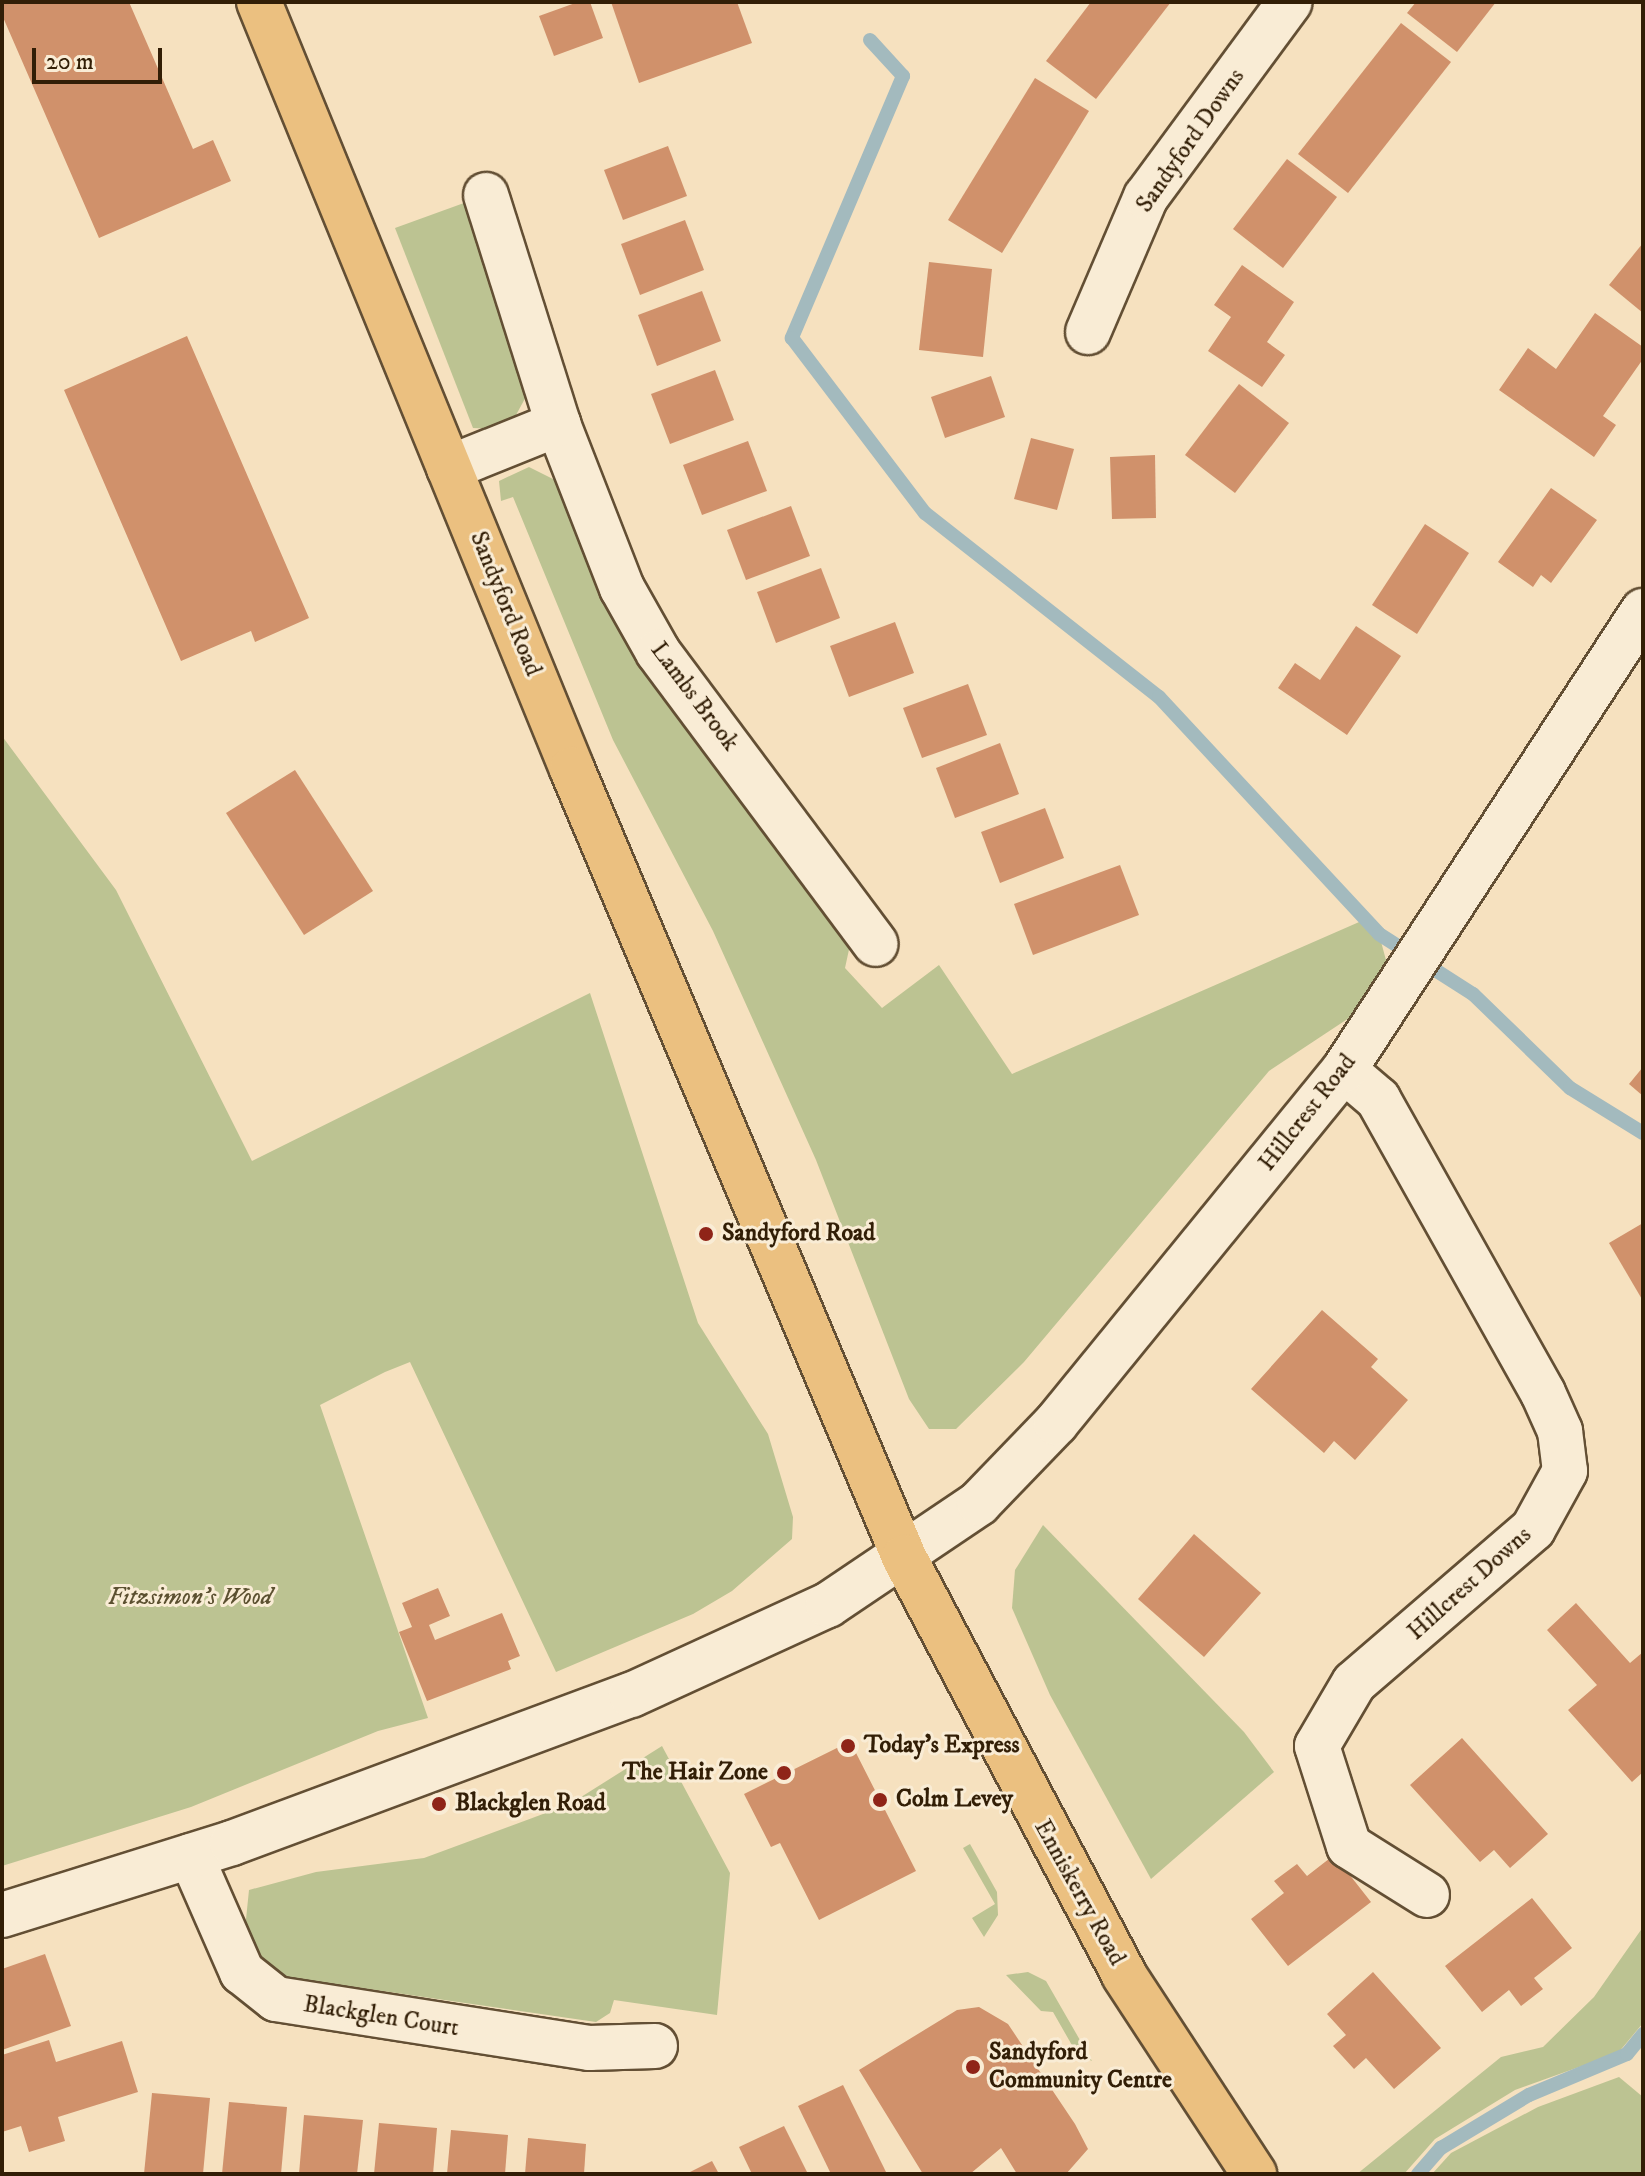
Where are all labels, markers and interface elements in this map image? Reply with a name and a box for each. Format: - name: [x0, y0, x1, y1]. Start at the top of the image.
- scale bar: [36, 32, 166, 82]
- text: 20 m: [46, 47, 94, 77]
- street label: Sandyford Downs: [1131, 64, 1251, 218]
- street label: Sandyford Road: [463, 528, 547, 680]
- street label: Lambs Brook: [644, 637, 744, 757]
- street label: Hillcrest Road: [1253, 1049, 1363, 1177]
- place label: Sandyford Road: [722, 1220, 875, 1248]
- marker: Sandyford Road: [697, 1225, 715, 1243]
- street label: Hillcrest Downs: [1402, 1521, 1538, 1647]
- park label: Fitzsimon's Wood: [108, 1584, 272, 1612]
- place label: Today's Express: [864, 1732, 1020, 1760]
- marker: Today's Express: [839, 1737, 857, 1755]
- place label: The Hair Zone: [622, 1759, 768, 1787]
- marker: The Hair Zone: [775, 1764, 793, 1782]
- place label: Colm Levey: [896, 1786, 1013, 1814]
- place label: Blackglen Road: [455, 1790, 606, 1818]
- marker: Colm Levey: [871, 1791, 889, 1809]
- marker: Blackglen Road: [430, 1795, 448, 1813]
- street label: Enniskerry Road: [1027, 1815, 1131, 1971]
- street label: Blackglen Court: [301, 1991, 461, 2043]
- place label: Sandyford Community Centre: [989, 2039, 1172, 2095]
- marker: Sandyford Community Centre: [964, 2058, 982, 2076]

